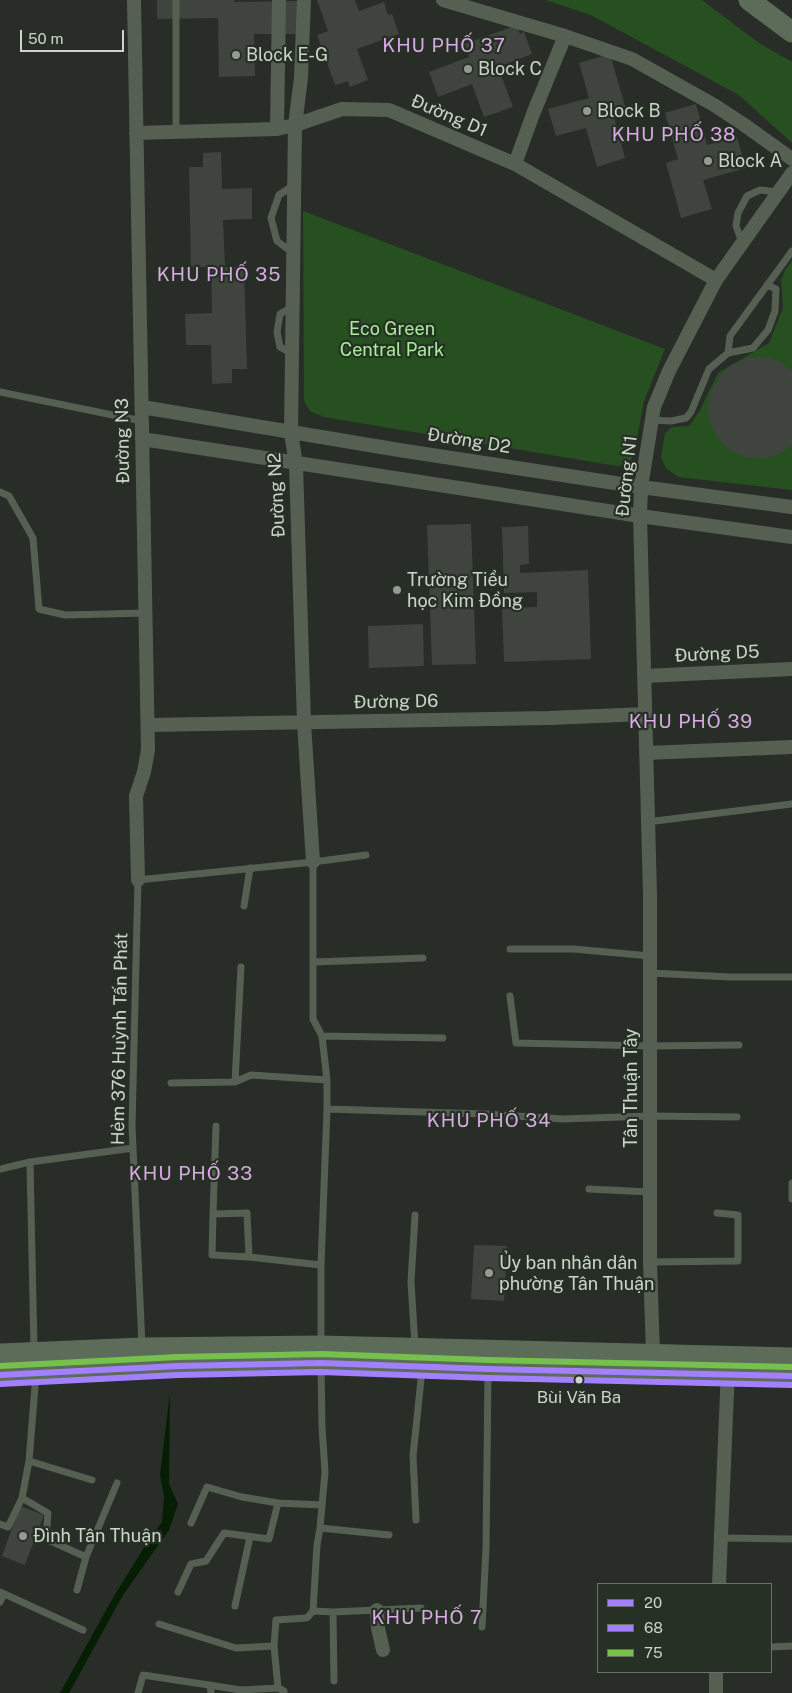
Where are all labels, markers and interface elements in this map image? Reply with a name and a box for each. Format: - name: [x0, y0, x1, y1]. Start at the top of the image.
- scale bar: [22, 20, 126, 52]
- text: 50 m: [28, 30, 63, 47]
- district label: KHU PHỐ 37: [381, 35, 507, 57]
- place label: Block E-G: [246, 44, 328, 66]
- marker: Block E-G: [230, 49, 242, 61]
- place label: Block C: [478, 58, 542, 80]
- marker: Block C: [462, 63, 474, 75]
- street label: Đường D1: [408, 90, 490, 142]
- place label: Block B: [597, 100, 660, 122]
- marker: Block B: [581, 105, 593, 117]
- district label: KHU PHỐ 38: [610, 124, 738, 146]
- place label: Block A: [718, 150, 782, 172]
- marker: Block A: [702, 155, 714, 167]
- district label: KHU PHỐ 35: [155, 264, 283, 286]
- park label: Eco Green Central Park: [340, 318, 444, 360]
- street label: Đường N3: [111, 398, 135, 484]
- street label: Đường D2: [426, 424, 512, 458]
- street label: Đường N1: [612, 434, 642, 518]
- street label: Đường N2: [264, 452, 290, 538]
- place label: Trường Tiểu học Kim Đồng: [407, 569, 523, 612]
- marker: Trường Tiểu học Kim Đồng: [391, 584, 403, 596]
- street label: Đường D5: [674, 641, 760, 667]
- street label: Đường D6: [354, 690, 438, 714]
- district label: KHU PHỐ 39: [628, 711, 754, 733]
- street label: Hẻm 376 Huỳnh Tấn Phát: [107, 933, 133, 1145]
- street label: Tân Thuận Tây: [620, 1028, 642, 1148]
- district label: KHU PHỐ 34: [426, 1110, 552, 1132]
- district label: KHU PHỐ 33: [128, 1163, 254, 1185]
- place label: Ủy ban nhân dân phường Tân Thuận: [499, 1252, 654, 1294]
- marker: Ủy ban nhân dân phường Tân Thuận: [483, 1267, 495, 1279]
- marker: Bùi Văn Ba: [574, 1375, 584, 1385]
- place label: Bùi Văn Ba: [537, 1388, 621, 1408]
- place label: Đình Tân Thuận: [33, 1525, 162, 1547]
- marker: Đình Tân Thuận: [17, 1530, 29, 1542]
- legend: [597, 1583, 772, 1673]
- text: 20: [644, 1594, 662, 1611]
- district label: KHU PHỐ 7: [370, 1607, 484, 1629]
- text: 68: [644, 1619, 663, 1636]
- text: 75: [644, 1644, 663, 1661]

